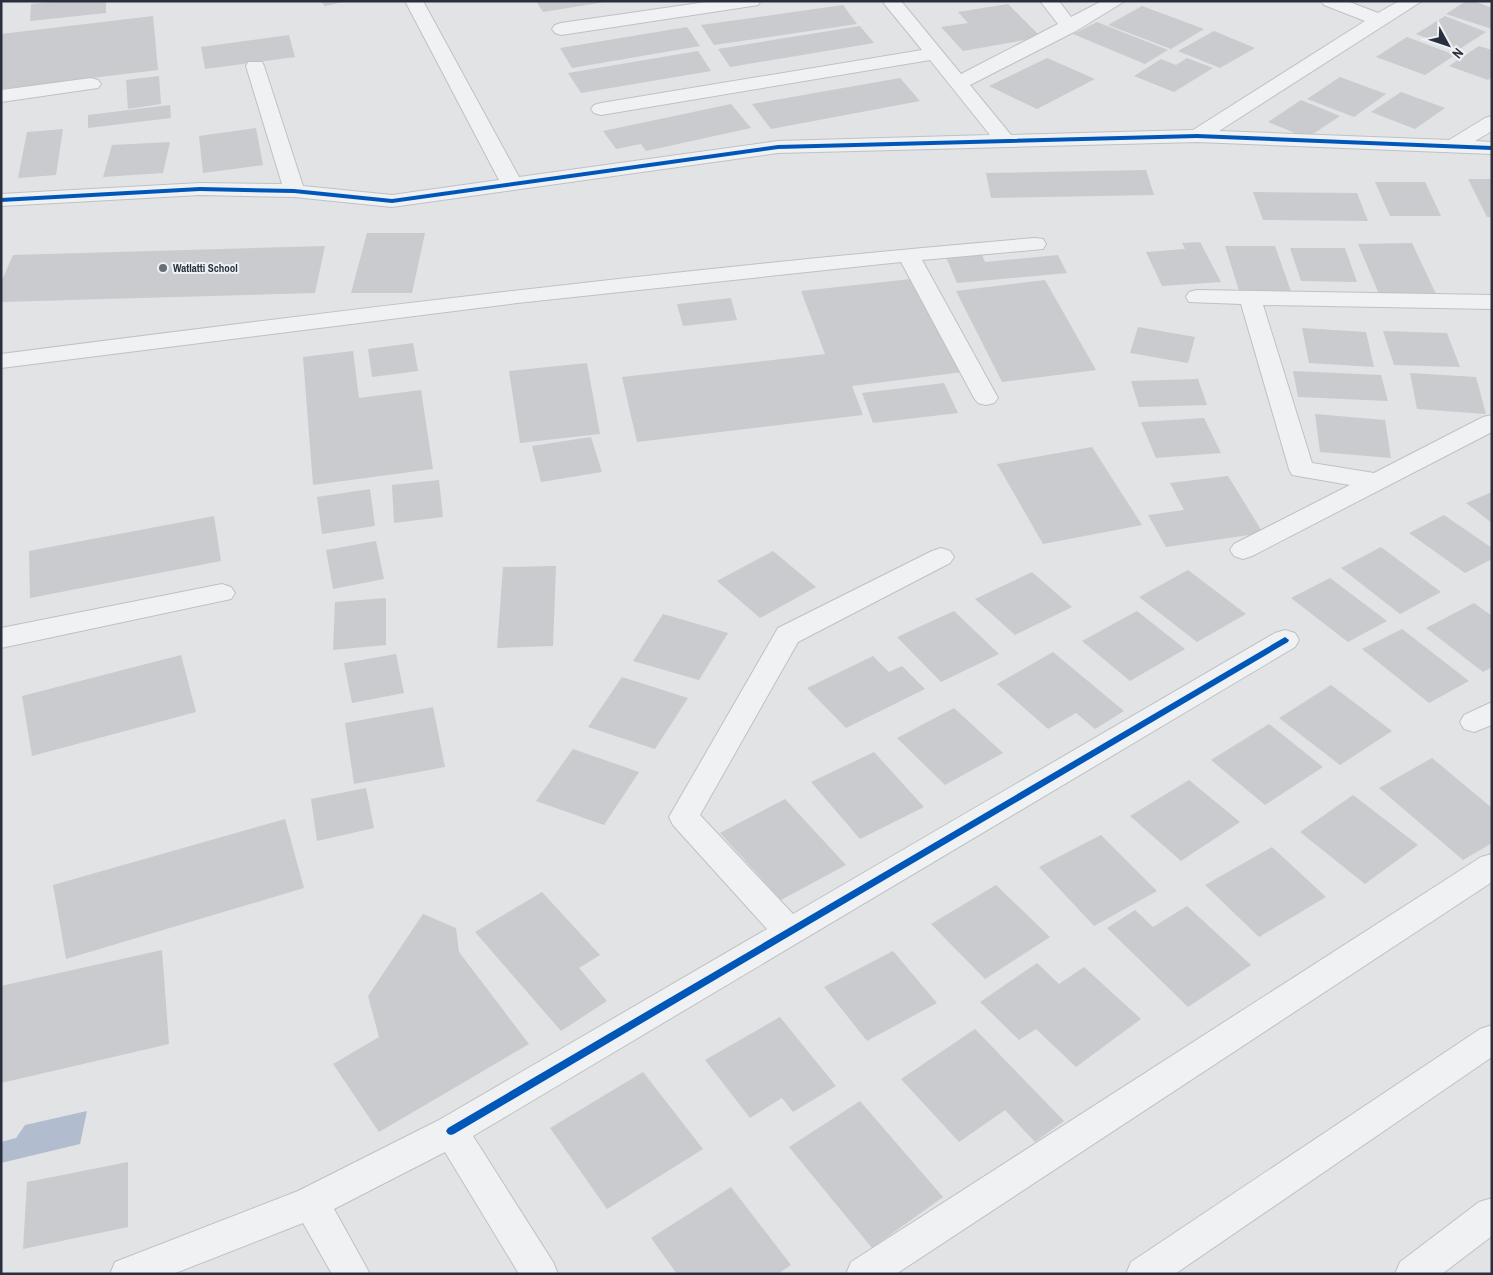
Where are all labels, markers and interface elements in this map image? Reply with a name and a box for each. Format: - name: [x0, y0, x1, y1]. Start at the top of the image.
- north arrow: [1423, 20, 1473, 70]
- text: N: [1448, 44, 1468, 62]
- place label: Watlatti School: [173, 261, 238, 275]
- marker: Watlatti School: [157, 262, 169, 274]

